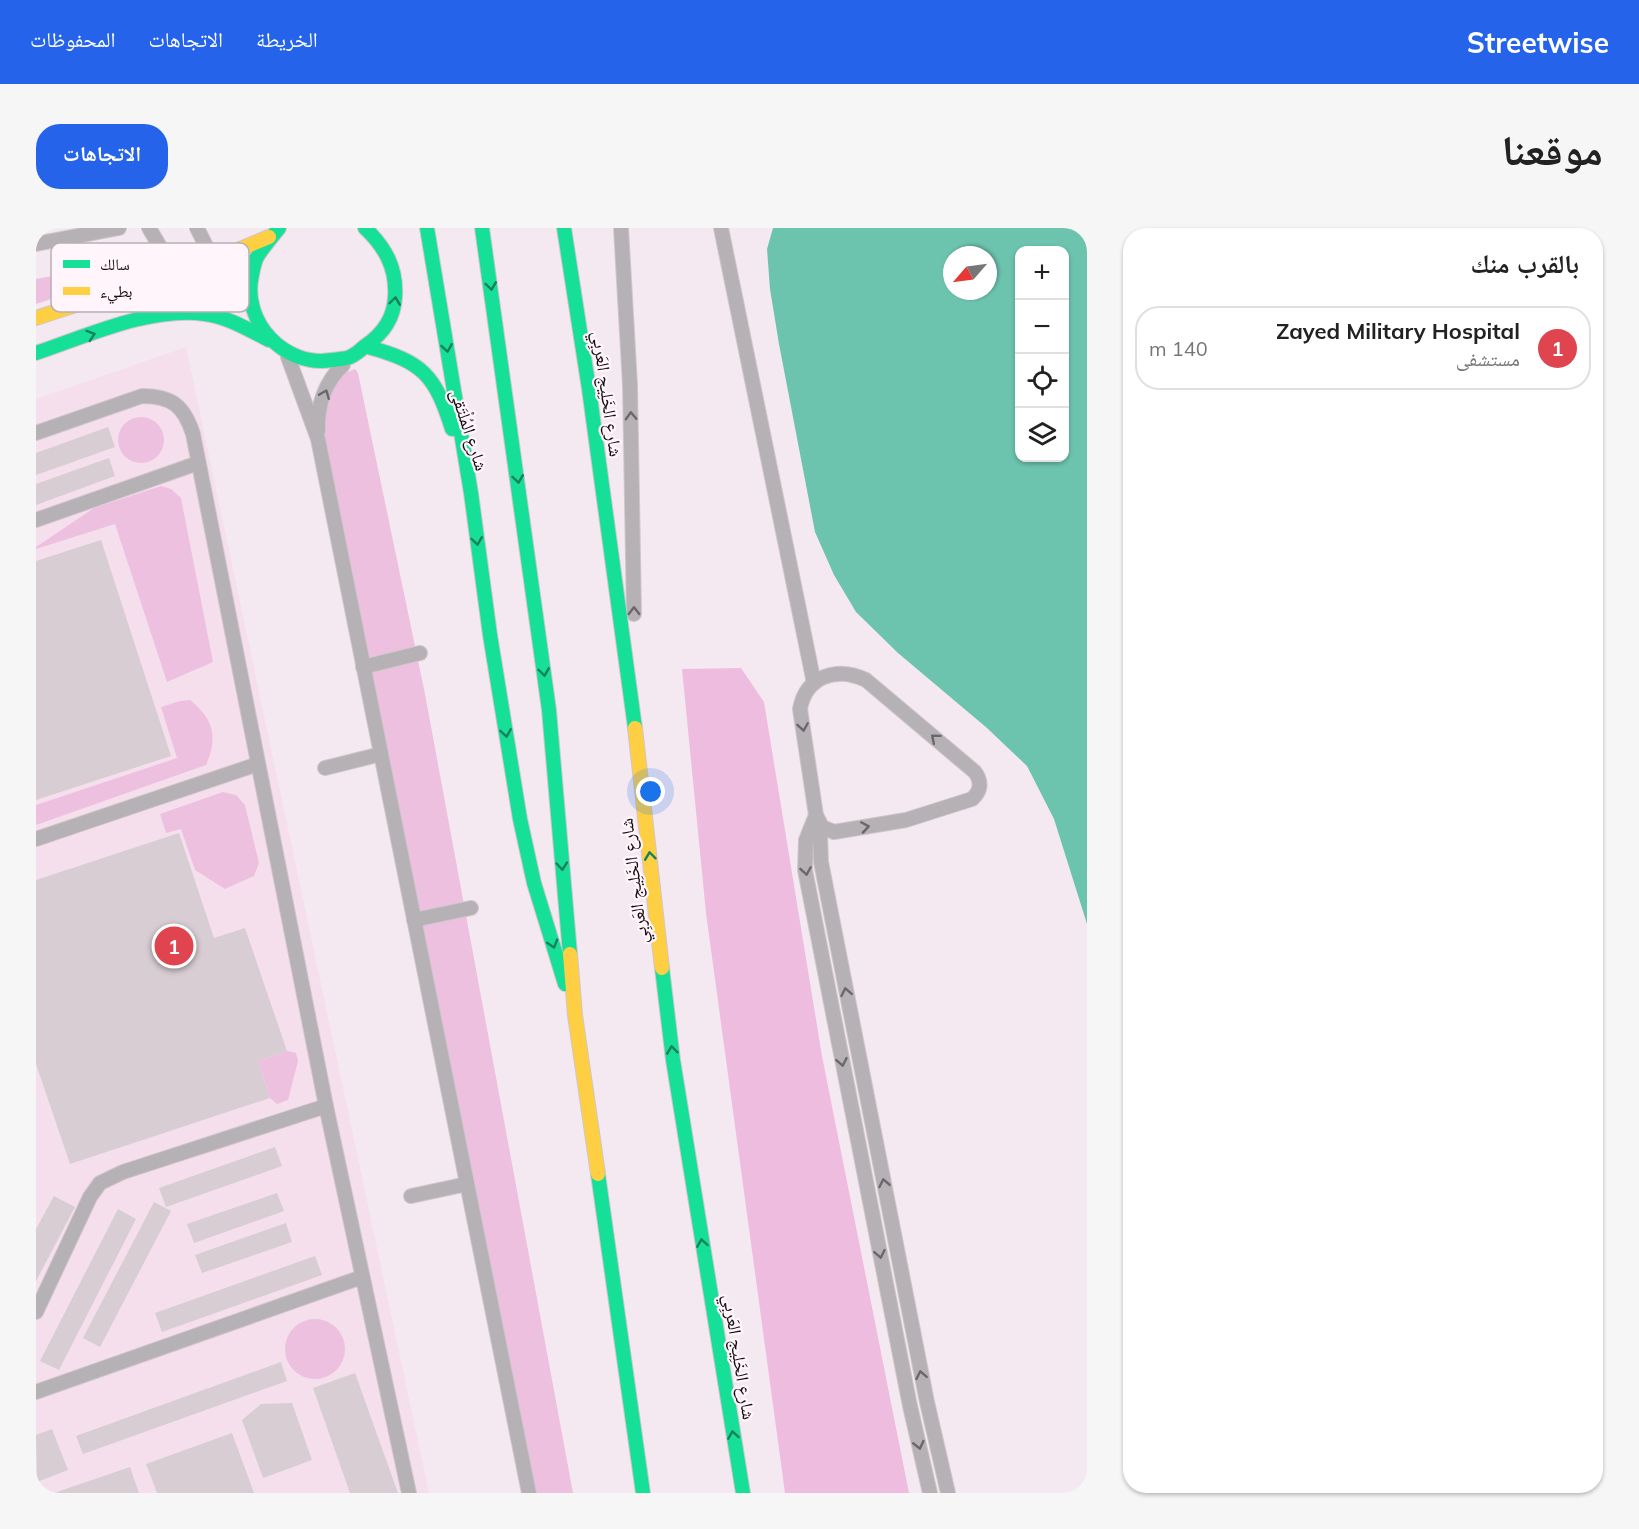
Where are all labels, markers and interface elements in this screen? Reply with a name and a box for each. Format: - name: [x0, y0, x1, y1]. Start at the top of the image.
- text: Streetwise: [1467, 25, 1609, 60]
- text: المحفوظات: [30, 26, 115, 52]
- text: الاتجاهات: [148, 26, 223, 52]
- text: الخريطة: [256, 26, 318, 52]
- text: موقعنا: [1502, 123, 1603, 176]
- button: الاتجاهات: [36, 124, 168, 189]
- legend: [51, 243, 249, 312]
- north arrow: [943, 246, 997, 300]
- map controls: [1015, 246, 1069, 462]
- button: +: [1015, 246, 1069, 300]
- text: بالقرب منك: [1470, 247, 1579, 280]
- text: سالك: [100, 254, 130, 274]
- text: بطيء: [100, 281, 132, 304]
- one-way arrow: [484, 281, 496, 290]
- one-way arrow: [388, 296, 400, 305]
- button: −: [1015, 300, 1069, 354]
- text: Zayed Military Hospital: [1276, 317, 1520, 345]
- one-way arrow: [86, 329, 96, 342]
- street label: شارع الخَلِيج العَربِي: [584, 330, 628, 459]
- text: 140 m: [1149, 336, 1208, 361]
- text: 1: [1552, 336, 1564, 361]
- one-way arrow: [440, 343, 452, 353]
- text: مستشفى: [1456, 346, 1520, 371]
- button: locate: [1015, 354, 1069, 408]
- street label: شارع المُلْتَقى: [445, 386, 493, 474]
- one-way arrow: [317, 389, 330, 399]
- button: layers: [1015, 408, 1069, 462]
- one-way arrow: [624, 412, 637, 421]
- one-way arrow: [511, 474, 524, 484]
- one-way arrow: [470, 536, 483, 545]
- one-way arrow: [628, 607, 640, 616]
- one-way arrow: [537, 668, 549, 677]
- one-way arrow: [796, 723, 808, 732]
- one-way arrow: [499, 728, 512, 738]
- one-way arrow: [931, 734, 942, 745]
- your location: [636, 777, 665, 806]
- street label: شارع الخَلِيج العَربِي: [614, 816, 656, 945]
- one-way arrow: [861, 821, 870, 833]
- one-way arrow: [644, 852, 657, 861]
- one-way arrow: [555, 862, 568, 871]
- one-way arrow: [799, 866, 811, 876]
- pin: 1: [154, 924, 194, 968]
- one-way arrow: [546, 938, 558, 949]
- one-way arrow: [841, 987, 854, 997]
- one-way arrow: [667, 1046, 679, 1055]
- one-way arrow: [835, 1057, 848, 1067]
- one-way arrow: [878, 1179, 891, 1189]
- one-way arrow: [696, 1238, 709, 1248]
- one-way arrow: [873, 1248, 886, 1258]
- street label: شارع الخَلِيج العَربِي: [715, 1293, 761, 1422]
- one-way arrow: [915, 1370, 928, 1380]
- one-way arrow: [728, 1431, 740, 1440]
- one-way arrow: [911, 1440, 924, 1450]

